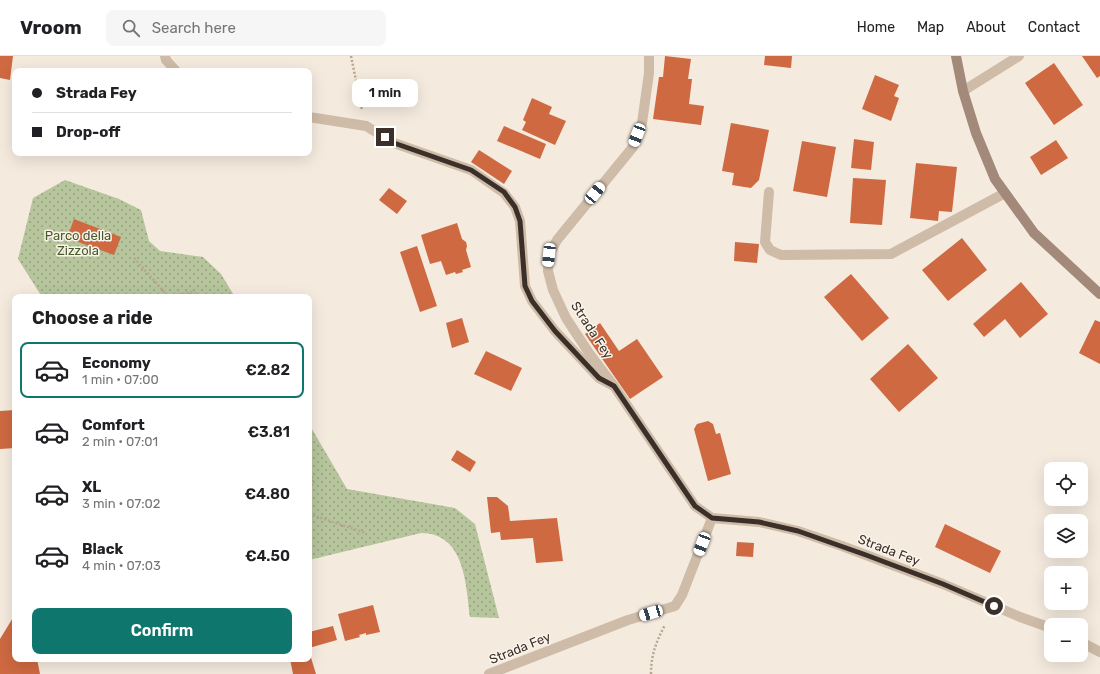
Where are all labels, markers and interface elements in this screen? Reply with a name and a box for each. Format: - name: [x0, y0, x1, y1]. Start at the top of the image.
- search box: [106, 10, 386, 46]
- text: Vroom: [20, 16, 82, 39]
- icon: search: [120, 17, 142, 39]
- text: Search here: [152, 19, 236, 37]
- text: Home: [857, 19, 895, 36]
- text: Map: [917, 19, 944, 36]
- text: About: [966, 19, 1006, 36]
- text: Contact: [1028, 19, 1080, 36]
- callout: 1 min: [352, 79, 418, 107]
- text: Strada Fey: [56, 84, 137, 102]
- text: 1 min: [369, 85, 401, 100]
- car: [627, 122, 647, 148]
- text: Drop-off: [56, 123, 120, 141]
- route end: [376, 128, 394, 146]
- car: [583, 180, 607, 206]
- park label: Parco della Zizzola: [45, 228, 111, 258]
- car: [542, 242, 556, 268]
- street label: Strada Fey: [568, 299, 616, 361]
- text: Choose a ride: [32, 307, 153, 329]
- icon: car: [34, 352, 70, 388]
- text: Economy: [82, 354, 151, 372]
- text: €2.82: [245, 361, 290, 379]
- text: 1 min · 07:00: [82, 372, 159, 387]
- icon: car: [34, 414, 70, 450]
- text: Comfort: [82, 416, 145, 434]
- text: €3.81: [248, 423, 290, 441]
- text: 2 min · 07:01: [82, 434, 158, 449]
- map controls: [1044, 462, 1088, 662]
- button: locate: [1044, 462, 1088, 506]
- icon: car: [34, 476, 70, 512]
- text: XL: [82, 478, 101, 496]
- text: €4.80: [244, 485, 290, 503]
- text: 3 min · 07:02: [82, 496, 160, 511]
- button: layers: [1044, 514, 1088, 558]
- car: [692, 531, 712, 557]
- street label: Strada Fey: [856, 531, 922, 569]
- icon: car: [34, 538, 70, 574]
- text: Black: [82, 540, 123, 558]
- text: €4.50: [245, 547, 290, 565]
- text: 4 min · 07:03: [82, 558, 161, 573]
- button: +: [1044, 566, 1088, 610]
- route start: [985, 597, 1003, 615]
- car: [638, 604, 664, 622]
- button: Confirm: [32, 608, 292, 654]
- button: −: [1044, 618, 1088, 662]
- street label: Strada Fey: [487, 629, 553, 667]

